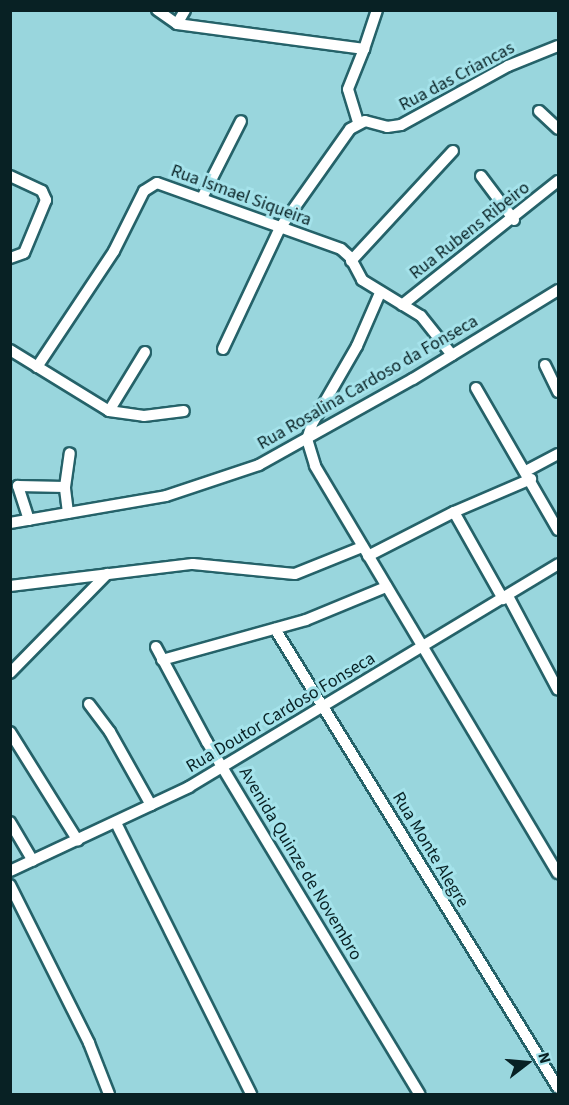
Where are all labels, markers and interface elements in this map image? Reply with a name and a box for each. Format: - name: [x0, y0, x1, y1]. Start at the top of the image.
- street label: Rua das Criancas: [396, 38, 518, 116]
- street label: Rua Ismael Siqueira: [168, 161, 314, 231]
- street label: Rua Rubens Ribeiro: [406, 177, 534, 285]
- street label: Rua Rosalina Cardoso da Fonseca: [254, 311, 482, 455]
- street label: Rua Doutor Cardoso Fonseca: [183, 648, 379, 778]
- street label: Avenida Quinze de Novembro: [234, 763, 366, 965]
- street label: Rua Monte Alegre: [387, 788, 473, 912]
- north arrow: [497, 1033, 557, 1093]
- text: N: [532, 1050, 556, 1066]

